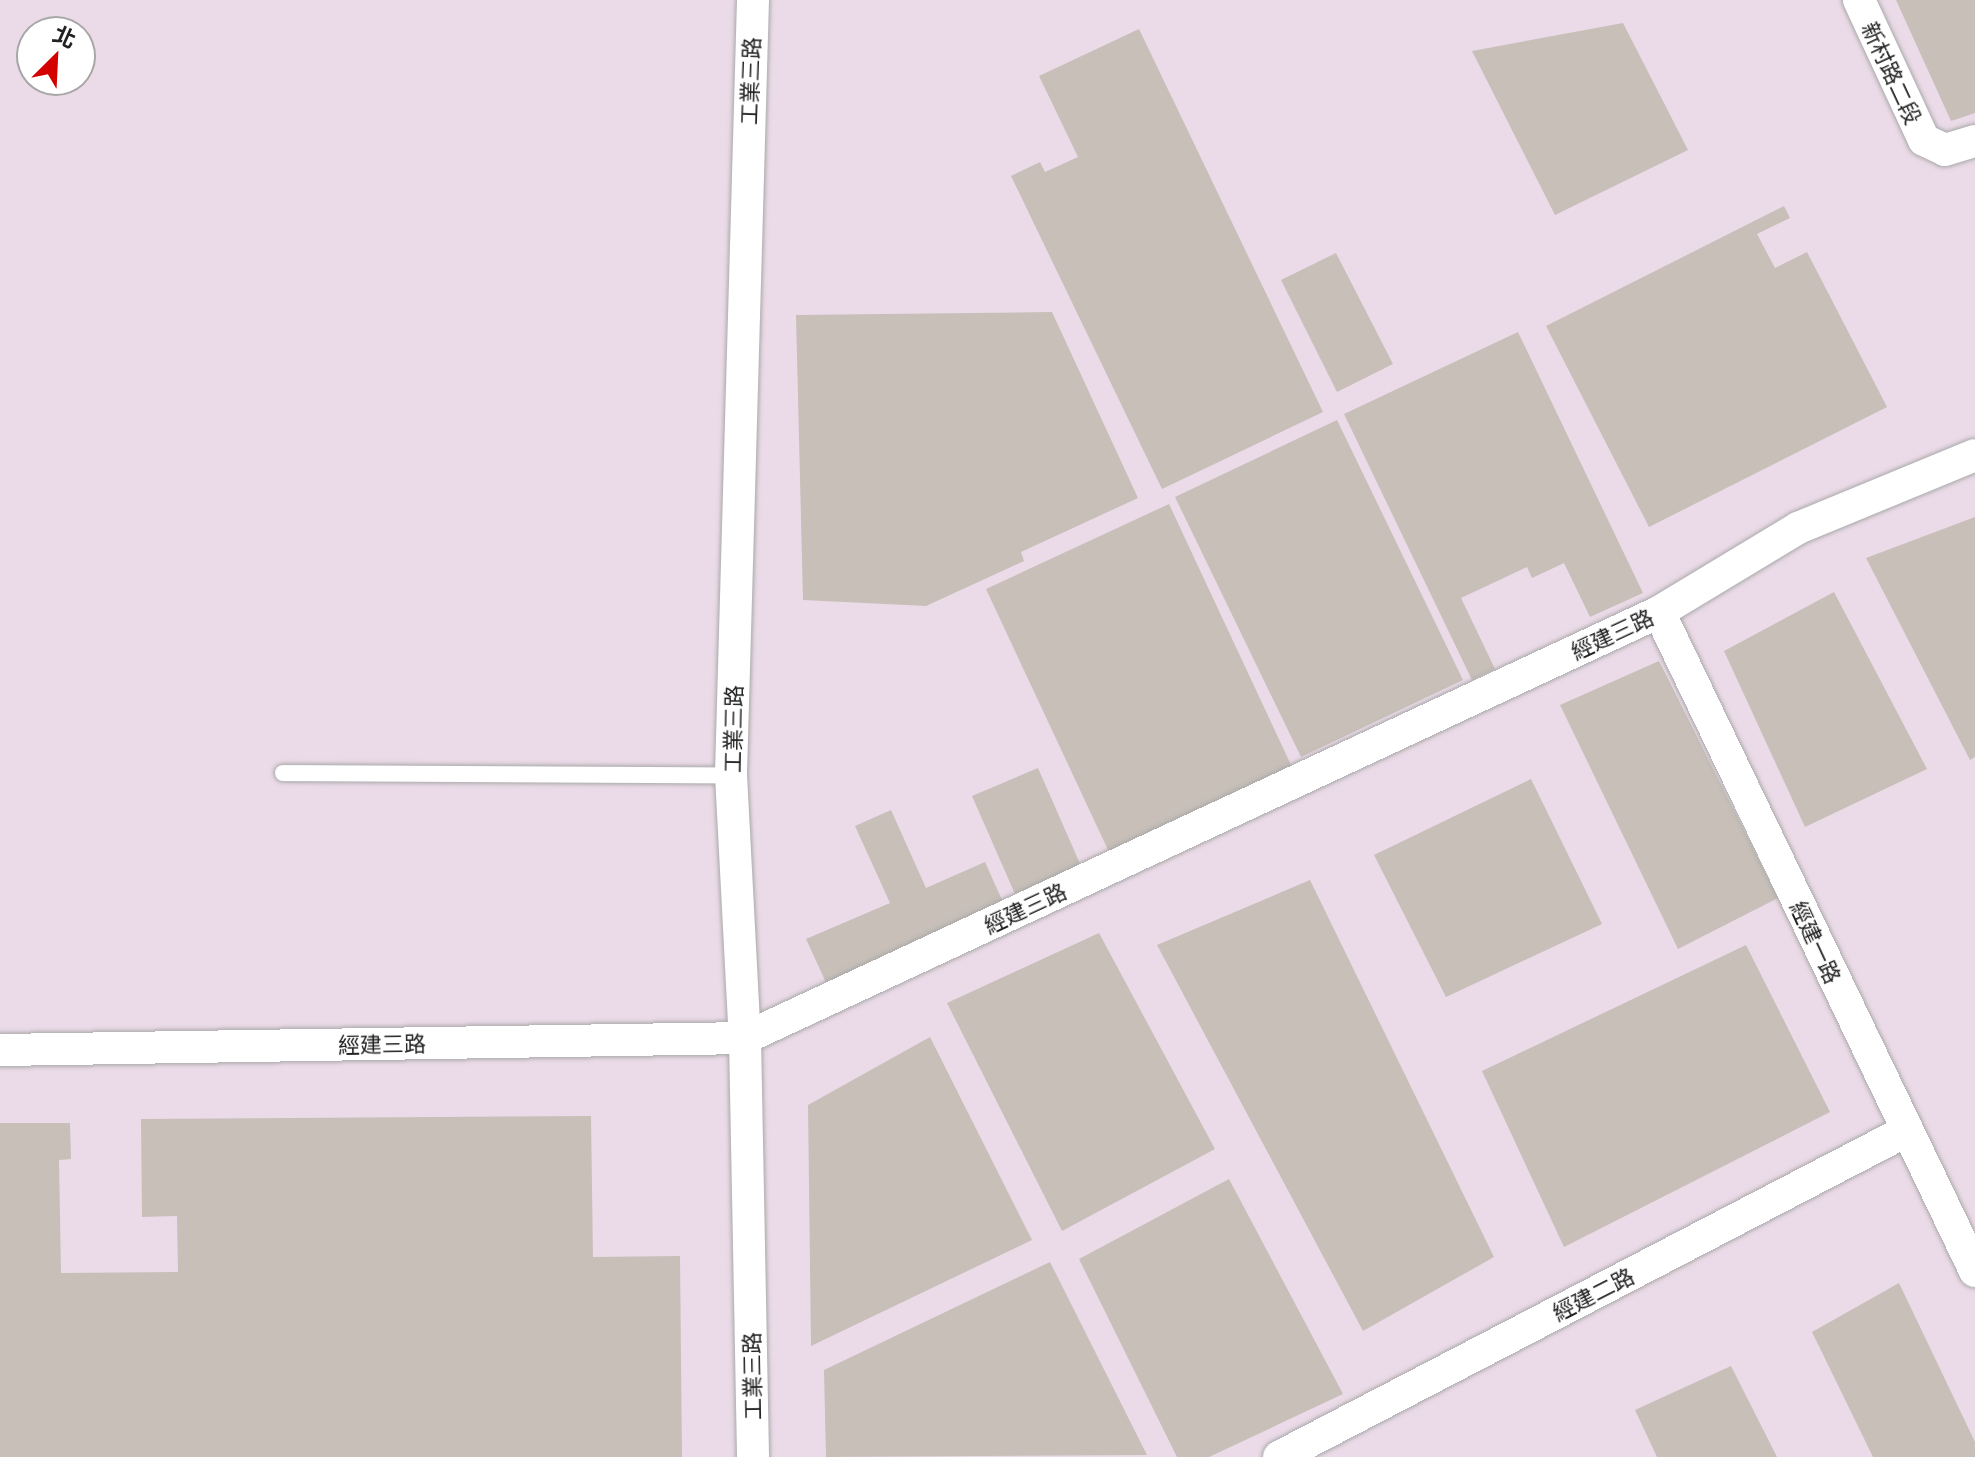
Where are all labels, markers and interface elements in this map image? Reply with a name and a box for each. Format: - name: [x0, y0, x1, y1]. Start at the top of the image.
- north arrow: [16, 16, 96, 96]
- street label: 新村路二段: [1857, 18, 1927, 128]
- text: 北: [50, 20, 80, 52]
- street label: 工業三路: [735, 37, 765, 125]
- street label: 經建三路: [1567, 603, 1657, 665]
- street label: 工業三路: [719, 685, 747, 773]
- street label: 經建三路: [980, 877, 1070, 939]
- street label: 經建一路: [1785, 897, 1847, 987]
- street label: 經建三路: [338, 1030, 426, 1058]
- street label: 經建二路: [1548, 1262, 1638, 1326]
- street label: 工業三路: [738, 1332, 766, 1420]

